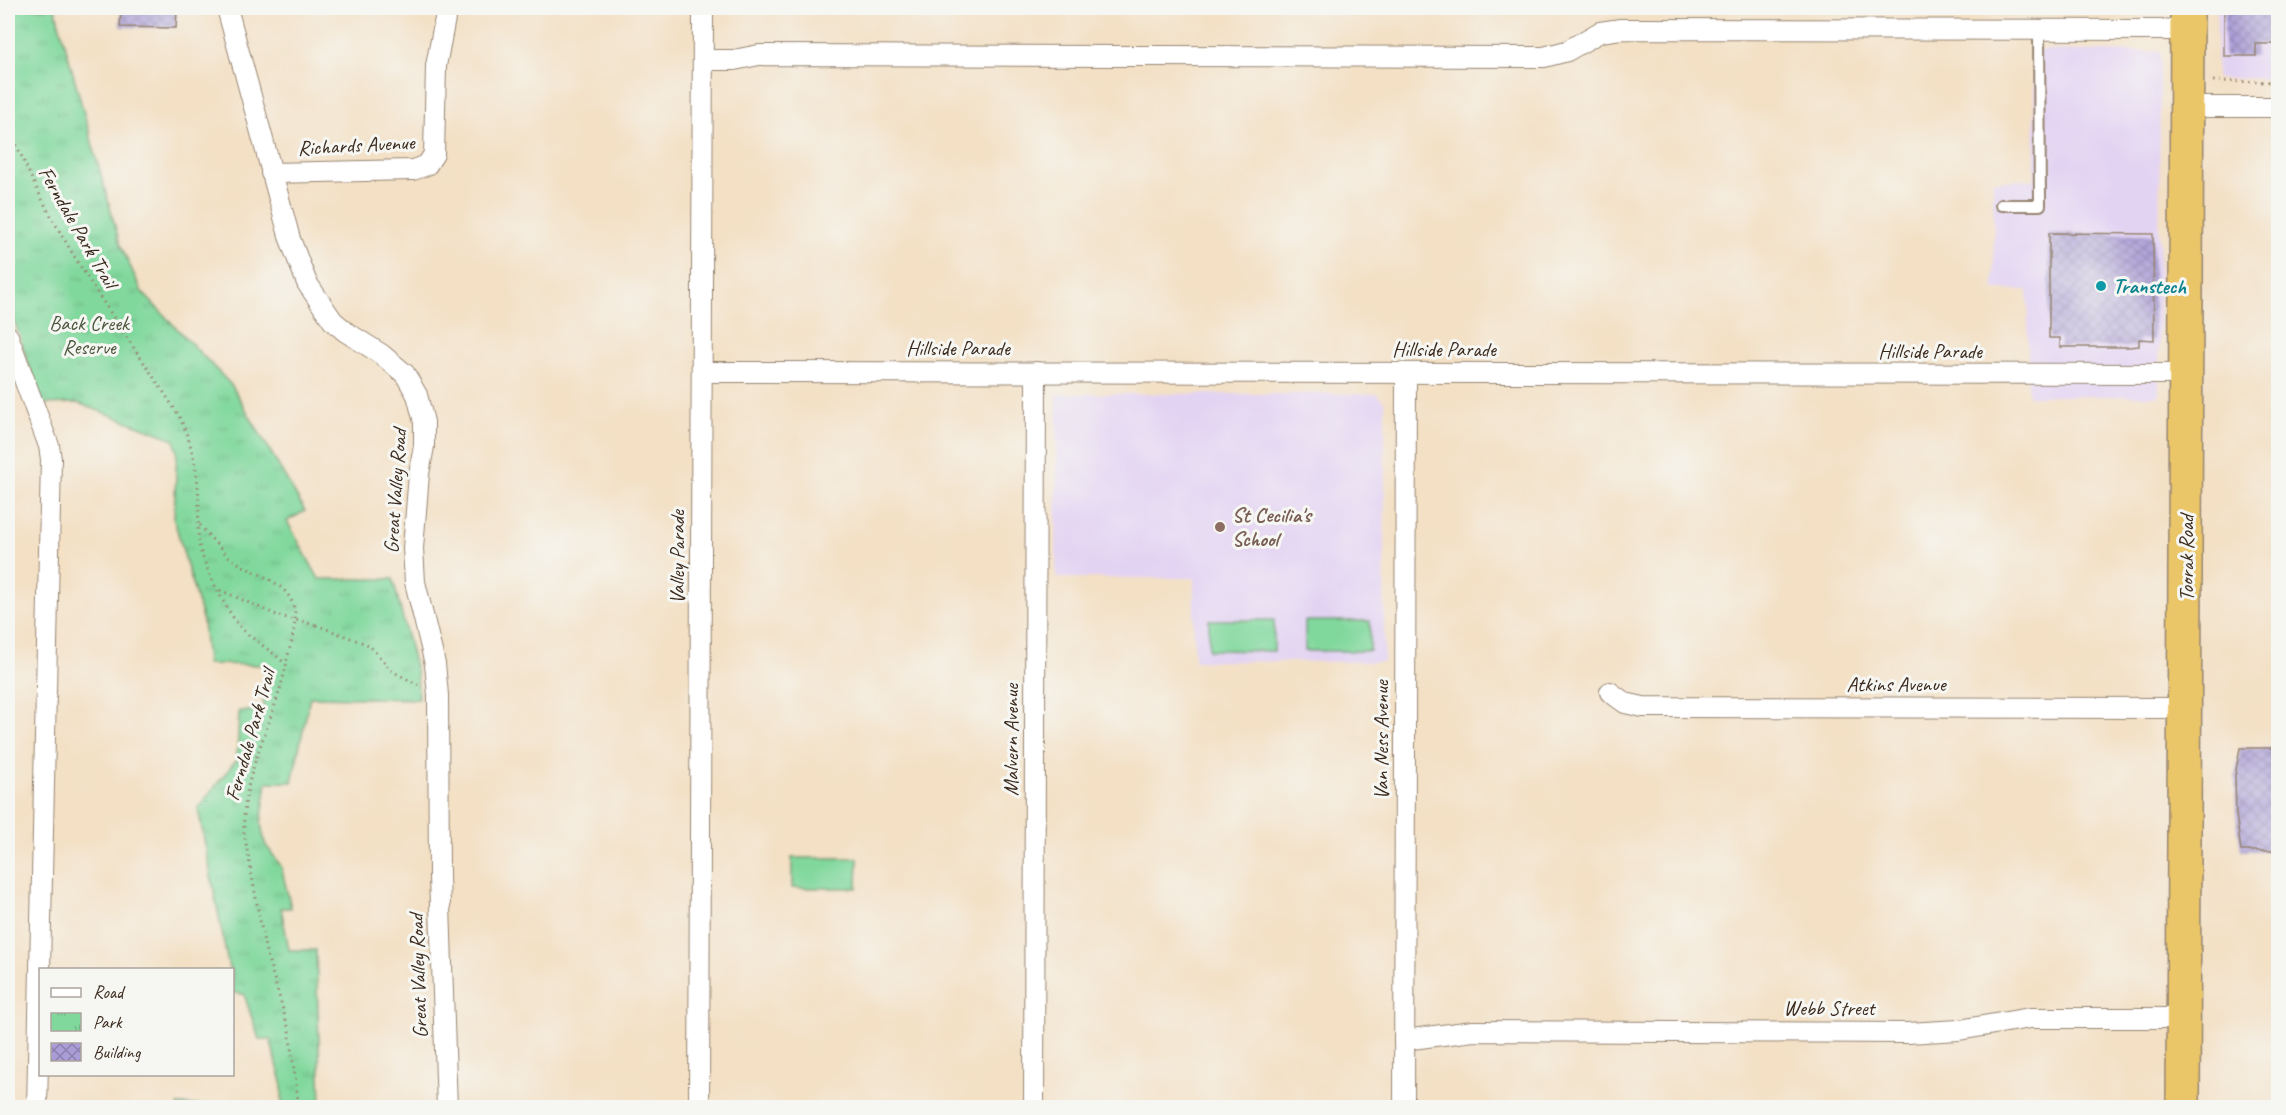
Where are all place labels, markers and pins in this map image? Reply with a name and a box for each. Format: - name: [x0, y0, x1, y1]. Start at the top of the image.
- place label: Transtech: [2113, 273, 2187, 299]
- marker: Transtech: [2094, 279, 2108, 293]
- place label: St Cecilia's School: [1232, 502, 1314, 552]
- marker: St Cecilia's School: [1213, 520, 1227, 534]

